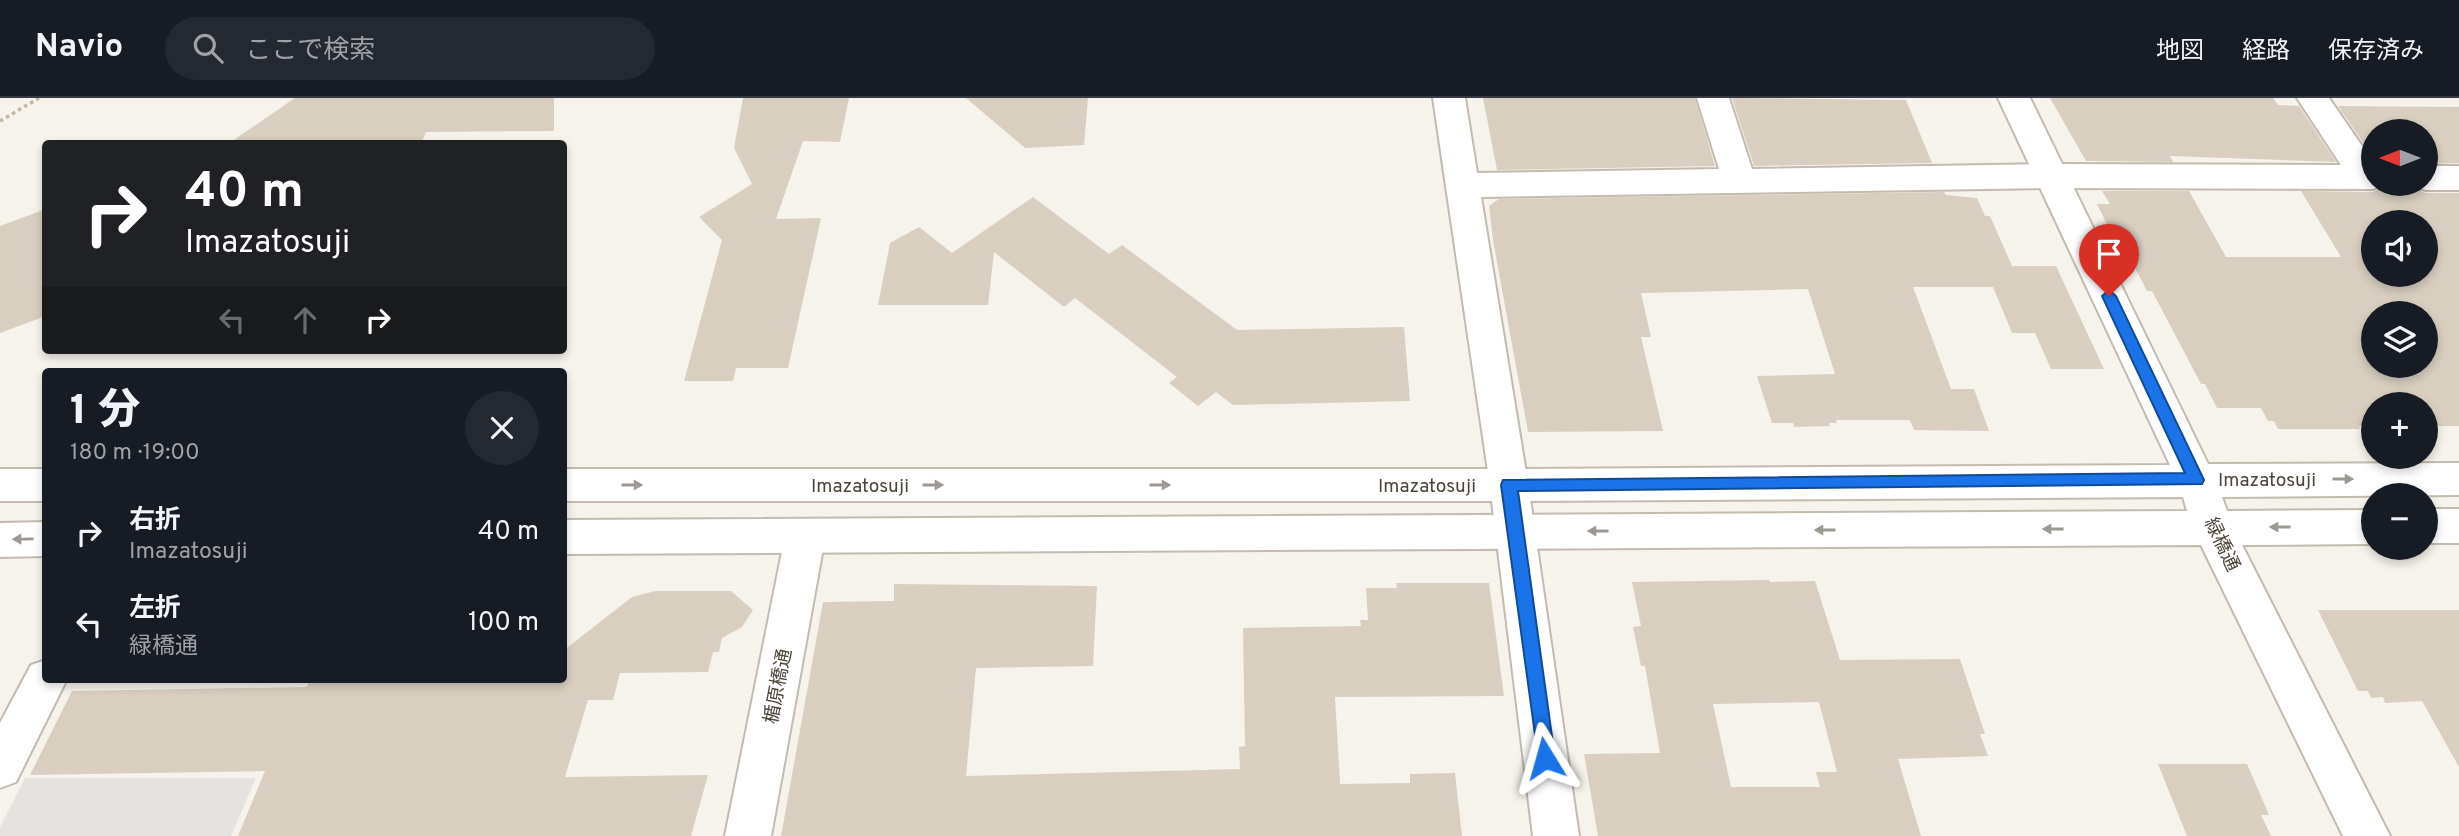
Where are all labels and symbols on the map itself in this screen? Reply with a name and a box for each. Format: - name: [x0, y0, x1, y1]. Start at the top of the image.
- north arrow: [2361, 119, 2438, 196]
- pin: [2079, 224, 2139, 296]
- street label: Imazatosuji: [2218, 469, 2316, 493]
- one-way arrow: [2332, 473, 2354, 485]
- street label: Imazatosuji: [811, 475, 909, 499]
- street label: Imazatosuji: [1378, 475, 1476, 499]
- one-way arrow: [621, 479, 643, 491]
- one-way arrow: [922, 479, 944, 491]
- one-way arrow: [1149, 479, 1171, 491]
- street label: 緑橋通: [2198, 514, 2244, 576]
- one-way arrow: [2269, 521, 2291, 533]
- one-way arrow: [2042, 523, 2064, 535]
- one-way arrow: [1814, 524, 1836, 536]
- one-way arrow: [1587, 525, 1609, 537]
- one-way arrow: [12, 533, 34, 545]
- street label: 楯原橋通: [760, 647, 798, 726]
- position arrow: [1508, 721, 1582, 795]

